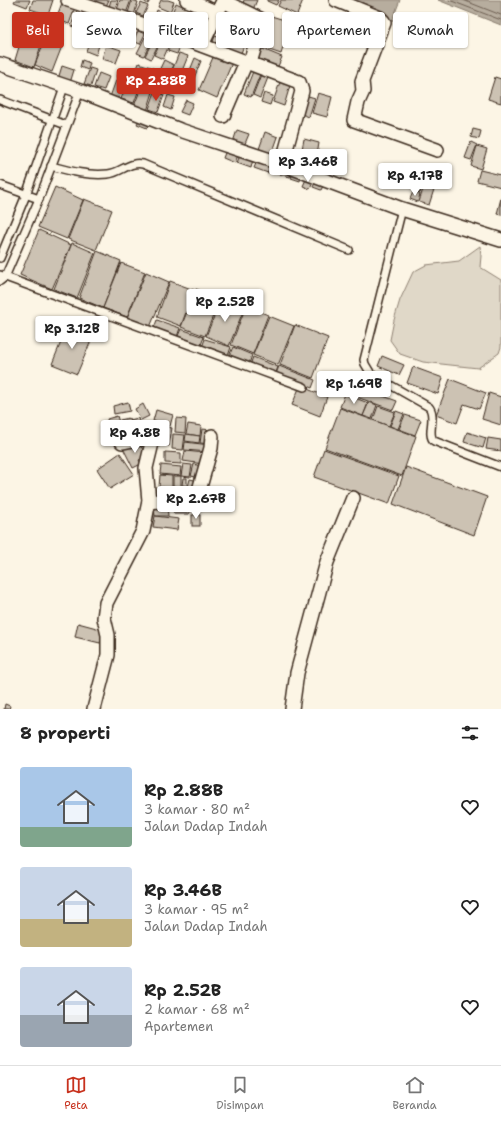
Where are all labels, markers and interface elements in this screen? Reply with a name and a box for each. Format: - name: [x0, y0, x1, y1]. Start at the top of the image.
- chip: Beli: [12, 12, 64, 48]
- chip: Sewa: [72, 12, 136, 48]
- chip: Filter: [144, 12, 208, 48]
- chip: Baru: [216, 12, 274, 48]
- chip: Apartemen: [282, 12, 385, 48]
- chip: Rumah: [393, 12, 468, 48]
- pin: Rp 2.88B: [115, 68, 197, 102]
- text: Rp 2.88B: [126, 72, 186, 89]
- pin: Rp 3.46B: [267, 149, 349, 183]
- text: Rp 3.46B: [278, 153, 338, 170]
- pin: Rp 4.17B: [374, 163, 456, 197]
- text: Rp 4.17B: [387, 167, 443, 184]
- pin: Rp 2.52B: [184, 289, 266, 323]
- text: Rp 2.52B: [195, 293, 255, 310]
- pin: Rp 3.12B: [31, 316, 113, 350]
- text: Rp 3.12B: [44, 320, 100, 337]
- pin: Rp 1.69B: [313, 371, 395, 405]
- text: Rp 1.69B: [326, 375, 382, 392]
- pin: Rp 4.8B: [98, 420, 172, 454]
- text: Rp 4.8B: [110, 424, 160, 441]
- pin: Rp 2.67B: [155, 486, 237, 520]
- text: Rp 2.67B: [166, 490, 226, 507]
- text: 8 properti: [20, 722, 110, 744]
- icon: filters: [459, 722, 481, 744]
- text: Rp 2.88B: [144, 779, 223, 801]
- icon: home: [52, 783, 100, 831]
- icon: heart: [459, 796, 481, 818]
- text: 3 kamar · 80 m²: [144, 801, 250, 818]
- text: Jalan Dadap Indah: [144, 818, 268, 835]
- text: Rp 3.46B: [144, 879, 222, 901]
- icon: home: [52, 883, 100, 931]
- icon: heart: [459, 896, 481, 918]
- text: 3 kamar · 95 m²: [144, 901, 249, 918]
- text: Jalan Dadap Indah: [144, 918, 268, 935]
- text: Rp 2.52B: [144, 979, 221, 1001]
- icon: home: [52, 983, 100, 1031]
- icon: heart: [459, 996, 481, 1018]
- text: 2 kamar · 68 m²: [144, 1001, 250, 1018]
- text: Apartemen: [144, 1018, 213, 1035]
- tab: Peta: [64, 1074, 88, 1113]
- tab: Disimpan: [216, 1074, 264, 1113]
- tab: Beranda: [392, 1074, 437, 1113]

